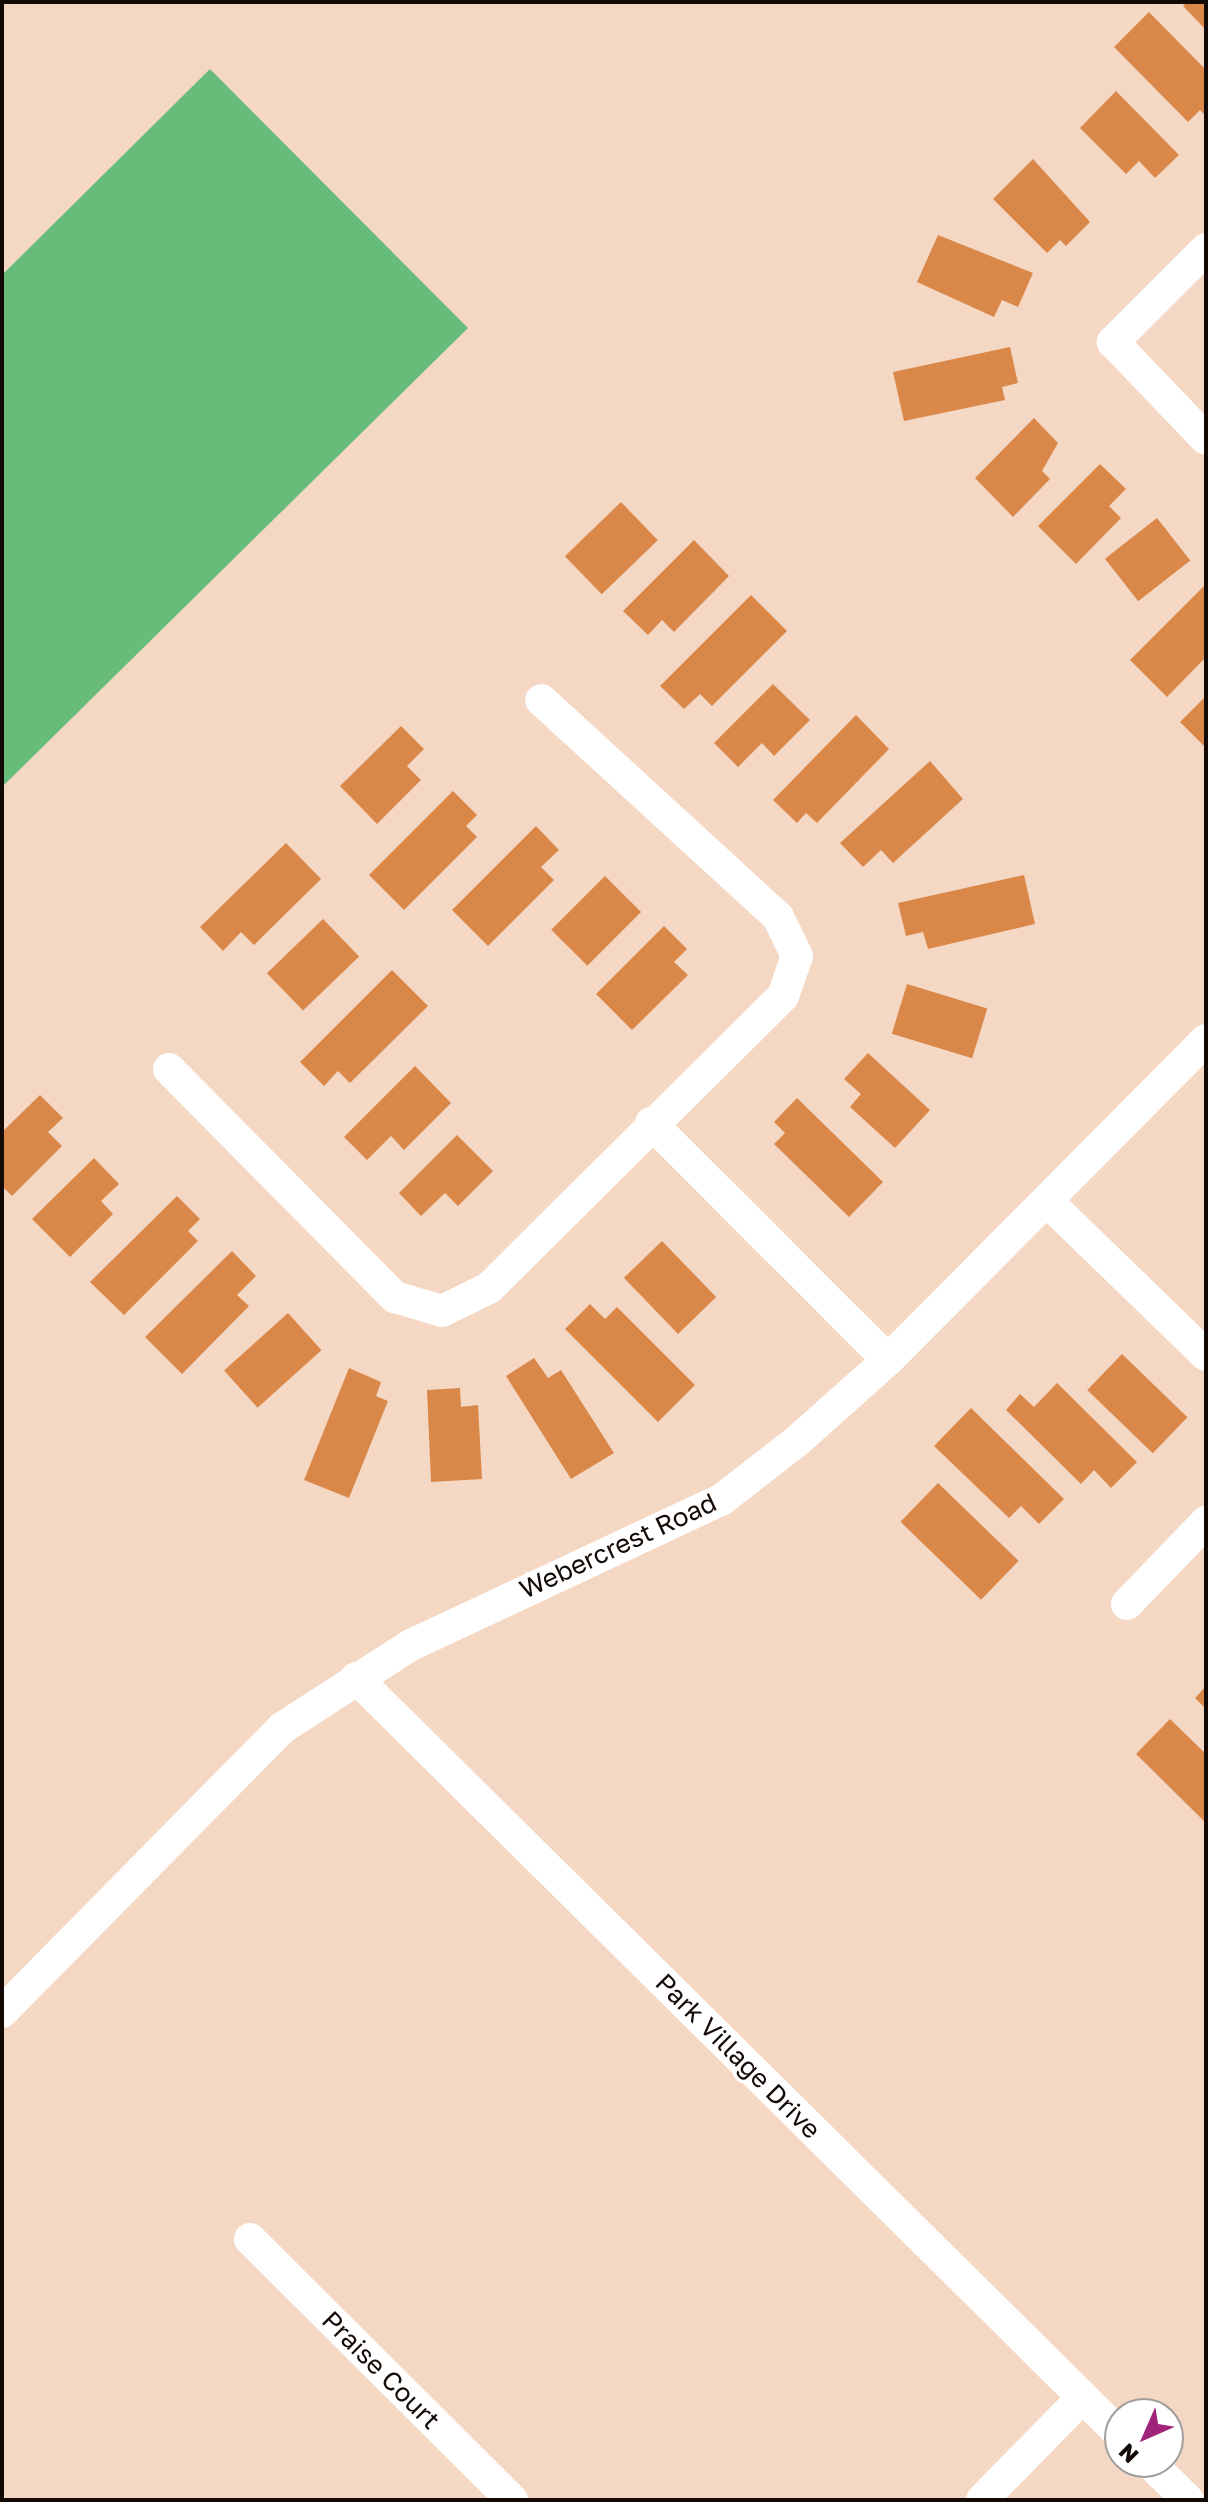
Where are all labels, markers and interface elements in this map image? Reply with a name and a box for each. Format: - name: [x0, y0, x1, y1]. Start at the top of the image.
- street label: Webercrest Road: [515, 1487, 721, 1605]
- street label: Park Village Drive: [649, 1967, 827, 2145]
- street label: Praise Court: [316, 2305, 446, 2435]
- north arrow: [1104, 2398, 1184, 2478]
- text: N: [1113, 2438, 1144, 2469]

